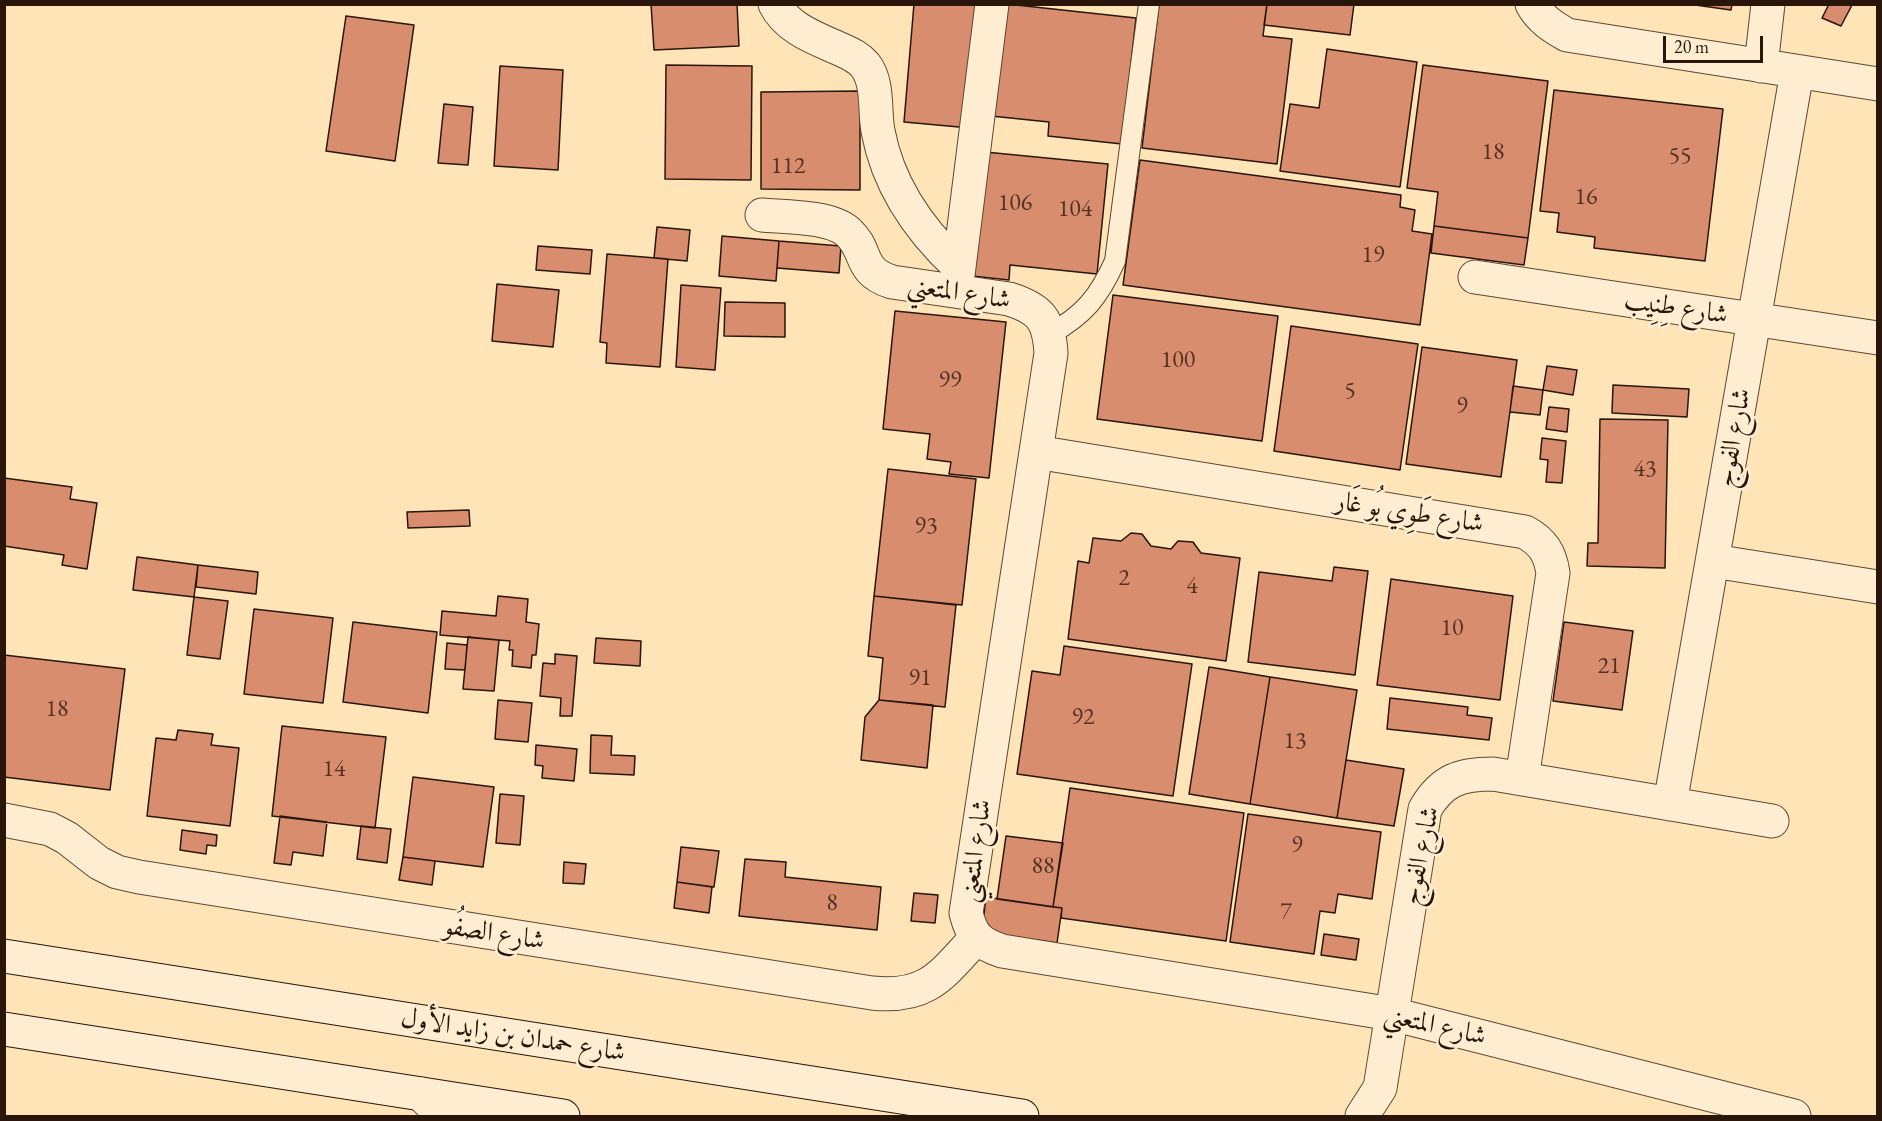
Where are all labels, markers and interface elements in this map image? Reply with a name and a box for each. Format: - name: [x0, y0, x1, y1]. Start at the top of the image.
- scale bar: [1666, 24, 1766, 62]
- text: 20 m: [1674, 35, 1709, 58]
- house number: 18: [1481, 138, 1505, 166]
- house number: 55: [1668, 142, 1692, 170]
- house number: 112: [771, 152, 805, 180]
- house number: 16: [1574, 183, 1598, 211]
- house number: 106: [998, 189, 1032, 217]
- house number: 104: [1058, 195, 1092, 223]
- house number: 19: [1361, 241, 1385, 269]
- street label: شارع المتعني: [905, 269, 1013, 317]
- street label: شارع طِنِيب: [1622, 284, 1730, 332]
- house number: 100: [1161, 346, 1195, 374]
- house number: 99: [938, 366, 962, 394]
- house number: 5: [1344, 377, 1356, 405]
- street label: شارع الفوج: [1709, 386, 1759, 490]
- house number: 9: [1456, 392, 1468, 420]
- house number: 43: [1633, 455, 1657, 483]
- street label: شارع طَوِي بُو غَار: [1332, 485, 1486, 541]
- house number: 93: [914, 512, 938, 540]
- house number: 2: [1118, 564, 1130, 592]
- house number: 4: [1186, 572, 1198, 600]
- house number: 10: [1440, 614, 1464, 642]
- house number: 21: [1597, 652, 1621, 680]
- house number: 91: [908, 664, 932, 692]
- house number: 18: [45, 695, 69, 723]
- house number: 92: [1071, 703, 1095, 731]
- house number: 13: [1283, 727, 1307, 755]
- house number: 14: [322, 755, 346, 783]
- street label: شارع المتعني: [953, 797, 999, 905]
- street label: شارع الفوج: [1395, 804, 1447, 908]
- house number: 9: [1291, 831, 1303, 859]
- house number: 88: [1031, 852, 1055, 880]
- house number: 8: [826, 889, 838, 917]
- house number: 7: [1280, 898, 1292, 926]
- street label: شارع الصفُو: [441, 910, 547, 958]
- street label: شارع المتعني: [1381, 999, 1489, 1053]
- street label: شارع حمدان بن زايد الأول: [398, 1002, 628, 1070]

